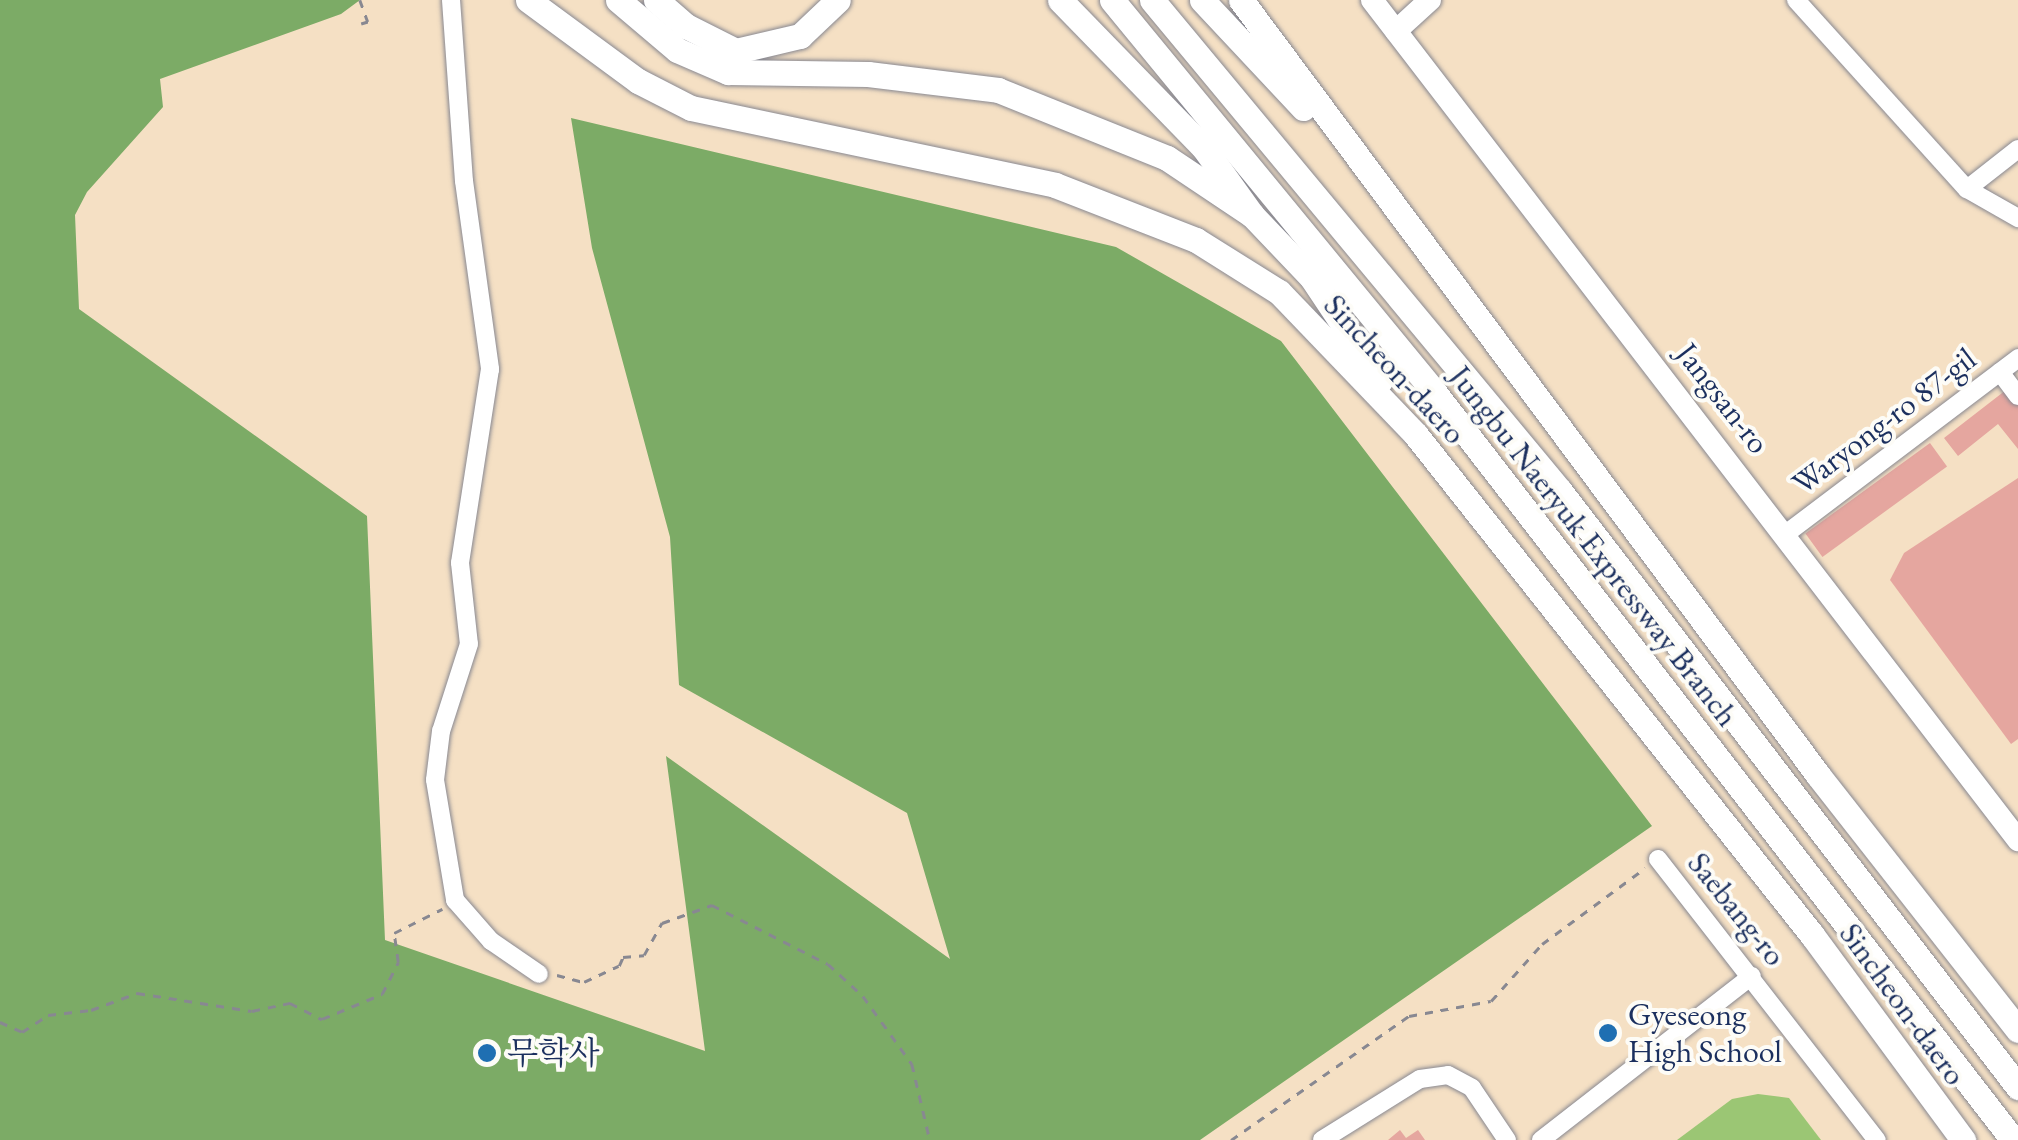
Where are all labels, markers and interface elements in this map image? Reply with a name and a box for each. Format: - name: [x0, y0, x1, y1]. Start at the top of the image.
- street label: Sincheon-daero: [1316, 286, 1474, 452]
- street label: Jangsan-ro: [1668, 335, 1778, 461]
- street label: Waryong-ro 87-gil: [1785, 339, 1983, 503]
- street label: Jungbu Naeryuk Expressway Branch: [1441, 358, 1747, 734]
- street label: Saebang-ro: [1680, 845, 1794, 973]
- street label: Sincheon-daero: [1831, 916, 1975, 1092]
- place label: Gyeseong High School: [1628, 996, 1782, 1071]
- marker: Gyeseong High School: [1597, 1022, 1619, 1044]
- place label: 무학사: [507, 1034, 600, 1072]
- marker: 무학사: [476, 1042, 498, 1064]

